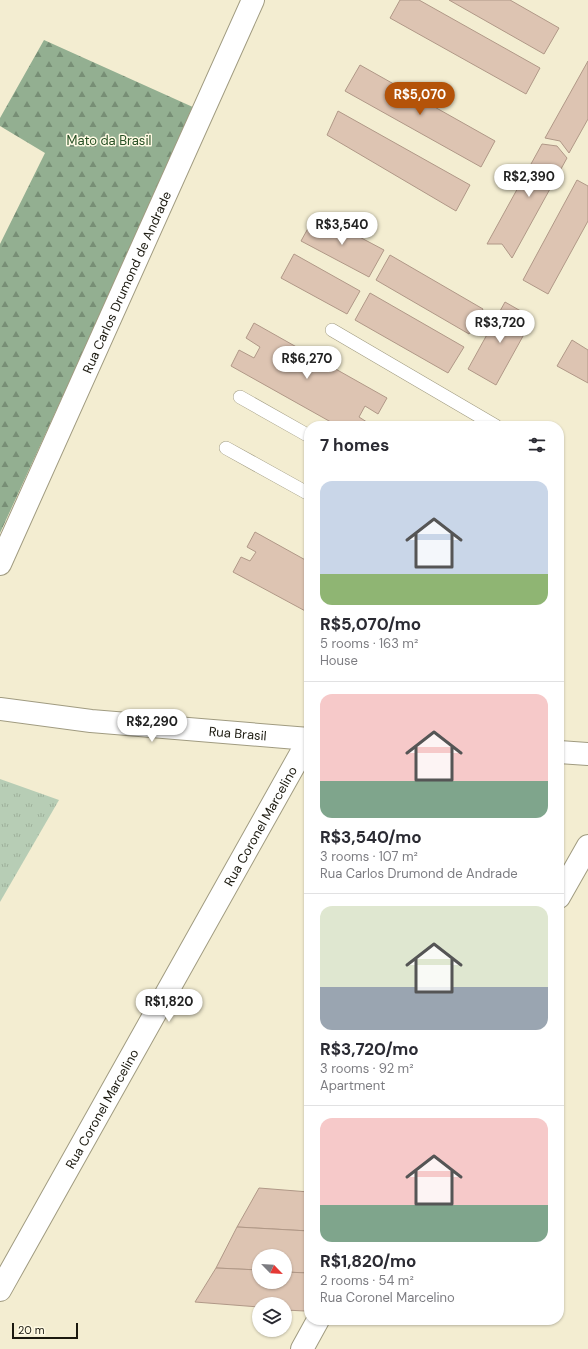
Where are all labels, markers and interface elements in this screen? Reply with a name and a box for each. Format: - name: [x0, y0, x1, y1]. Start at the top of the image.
- pin: R$5,070: [383, 82, 457, 116]
- text: R$5,070: [394, 86, 446, 103]
- park label: Mato da Brasil: [67, 132, 151, 149]
- pin: R$2,390: [492, 164, 566, 198]
- text: R$2,390: [503, 168, 555, 185]
- street label: Rua Carlos Drumond de Andrade: [78, 188, 175, 376]
- pin: R$3,540: [305, 212, 379, 246]
- text: R$3,540: [316, 216, 368, 233]
- pin: R$3,720: [463, 310, 537, 344]
- text: R$3,720: [475, 314, 525, 331]
- pin: R$6,270: [270, 346, 344, 380]
- text: R$6,270: [282, 350, 332, 367]
- text: 7 homes: [320, 434, 389, 456]
- icon: filters: [526, 434, 548, 456]
- icon: home: [398, 507, 470, 579]
- text: R$5,070/mo: [320, 613, 421, 635]
- text: 5 rooms · 163 m²: [320, 635, 418, 652]
- text: House: [320, 652, 358, 669]
- pin: R$2,290: [115, 709, 189, 743]
- text: R$2,290: [126, 713, 178, 730]
- icon: home: [398, 720, 470, 792]
- street label: Rua Brasil: [208, 722, 267, 744]
- street label: Rua Coronel Marcelino: [220, 763, 301, 889]
- text: R$3,540/mo: [320, 826, 422, 848]
- text: 3 rooms · 107 m²: [320, 848, 418, 865]
- text: Rua Carlos Drumond de Andrade: [320, 865, 518, 882]
- icon: home: [398, 932, 470, 1004]
- pin: R$1,820: [132, 989, 206, 1023]
- text: R$1,820: [145, 993, 193, 1010]
- text: R$3,720/mo: [320, 1038, 419, 1060]
- street label: Rua Coronel Marcelino: [61, 1045, 142, 1172]
- text: 3 rooms · 92 m²: [320, 1060, 413, 1077]
- text: Apartment: [320, 1077, 385, 1094]
- icon: home: [398, 1144, 470, 1216]
- north arrow: [252, 1249, 292, 1289]
- map controls: [252, 1249, 292, 1337]
- text: R$1,820/mo: [320, 1250, 416, 1272]
- text: 2 rooms · 54 m²: [320, 1272, 414, 1289]
- text: Rua Coronel Marcelino: [320, 1289, 455, 1306]
- button: layers: [252, 1297, 292, 1337]
- scale bar: [12, 1321, 78, 1340]
- text: 20 m: [18, 1323, 44, 1337]

